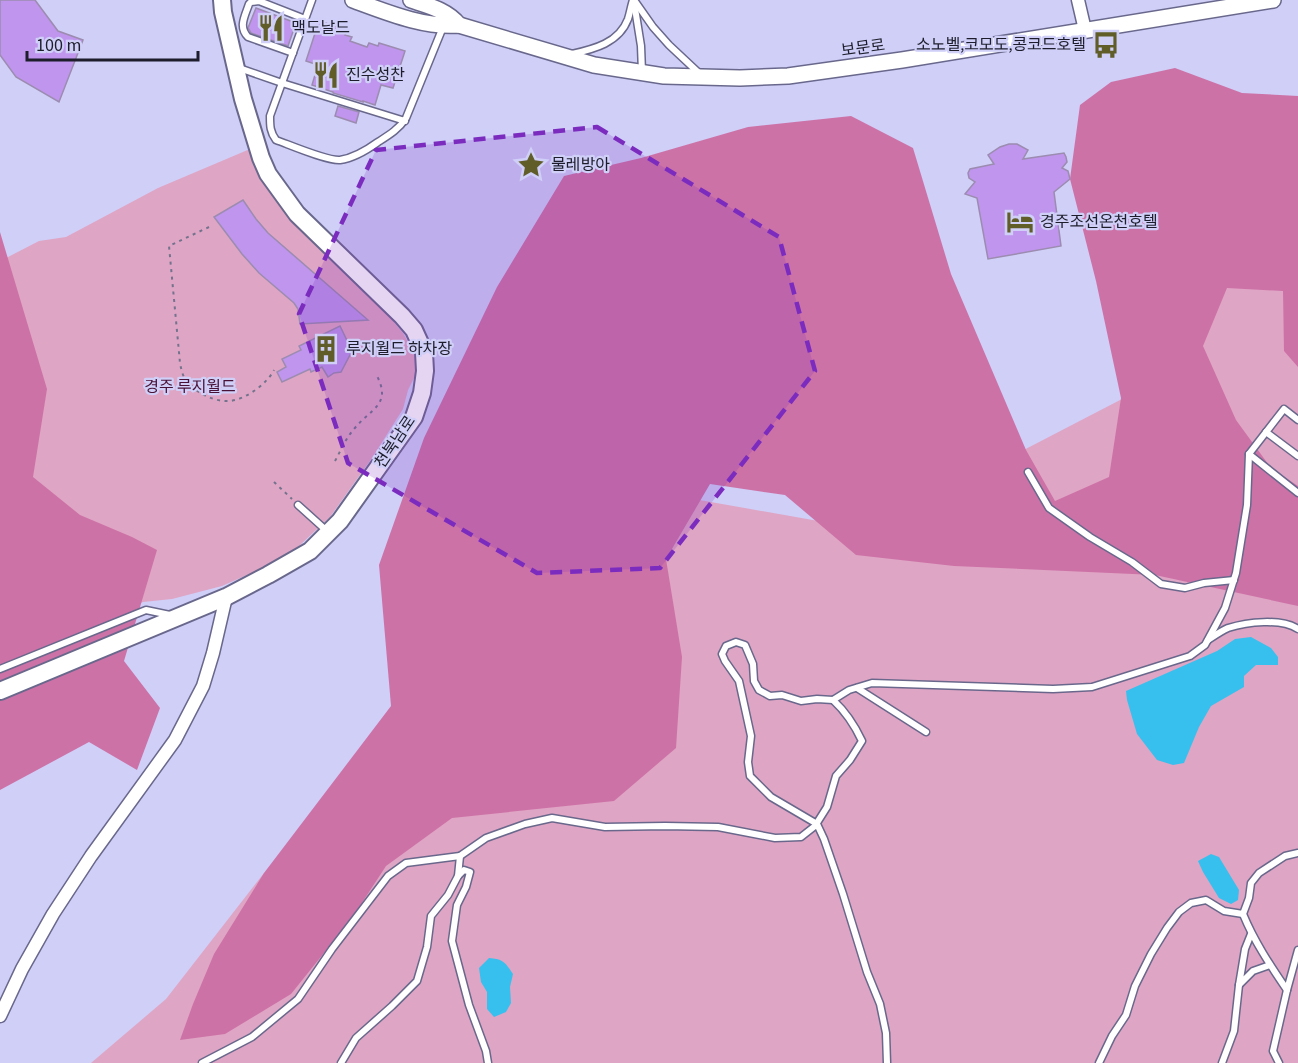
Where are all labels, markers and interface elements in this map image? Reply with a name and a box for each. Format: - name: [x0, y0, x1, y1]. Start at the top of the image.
- restaurant icon: 맥도날드: [256, 13, 286, 43]
- place label: 맥도날드: [291, 17, 350, 39]
- scale bar: [27, 24, 198, 62]
- bus stop icon: 소노벨,코모도,콩코드호텔: [1091, 30, 1121, 60]
- text: 100 m: [36, 33, 81, 58]
- street label: 보문로: [840, 34, 887, 62]
- place label: 소노벨,코모도,콩코드호텔: [916, 34, 1086, 56]
- restaurant icon: 진수성찬: [311, 60, 341, 90]
- place label: 진수성찬: [346, 64, 405, 86]
- place icon: 물레방아: [516, 150, 546, 180]
- place label: 물레방아: [551, 154, 610, 176]
- hotel icon: 경주조선온천호텔: [1005, 207, 1035, 237]
- place label: 경주조선온천호텔: [1040, 211, 1158, 233]
- building icon: 루지월드 하차장: [311, 334, 341, 364]
- place label: 루지월드 하차장: [346, 338, 453, 360]
- park label: 경주 루지월드: [144, 376, 236, 398]
- street label: 천북남로: [369, 411, 421, 473]

